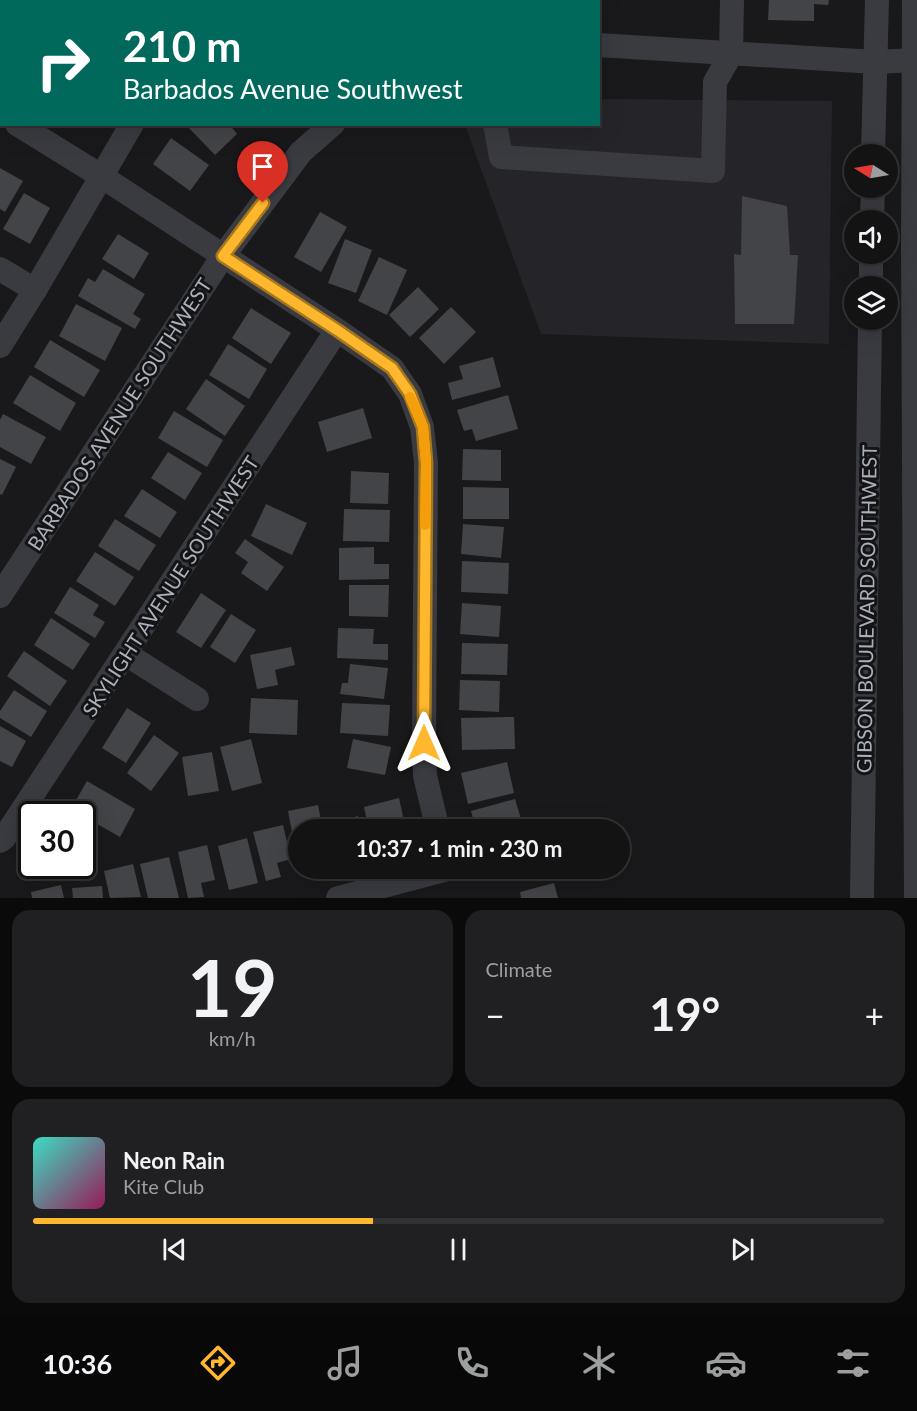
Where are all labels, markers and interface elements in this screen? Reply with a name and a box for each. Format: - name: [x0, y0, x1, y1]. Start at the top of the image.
- text: 210 m: [123, 21, 241, 71]
- icon: right: [24, 24, 102, 102]
- text: Barbados Avenue Southwest: [123, 72, 463, 105]
- pin: [237, 141, 288, 203]
- north arrow: [844, 144, 898, 198]
- map controls: [844, 144, 898, 330]
- icon: arrive: [246, 150, 279, 183]
- button: sound: [844, 210, 898, 264]
- street label: BARBADOS AVENUE SOUTHWEST: [22, 273, 216, 554]
- button: layers: [844, 276, 898, 330]
- street label: GIBSON BOULEVARD SOUTHWEST: [851, 444, 881, 773]
- street label: SKYLIGHT AVENUE SOUTHWEST: [77, 451, 263, 721]
- position arrow: [392, 711, 456, 775]
- speed limit sign: 30: [18, 801, 96, 879]
- text: 10:37 · 1 min · 230 m: [356, 835, 562, 862]
- text: 19: [187, 940, 277, 1034]
- text: Climate: [486, 957, 552, 981]
- text: 19°: [649, 987, 720, 1041]
- text: −: [486, 995, 505, 1035]
- text: +: [865, 995, 884, 1035]
- text: km/h: [209, 1026, 256, 1050]
- text: Neon Rain: [123, 1147, 225, 1174]
- text: Kite Club: [123, 1174, 204, 1198]
- icon: previous: [158, 1233, 191, 1266]
- icon: pause: [442, 1233, 475, 1266]
- icon: next: [726, 1233, 759, 1266]
- icon: directions: [197, 1342, 239, 1384]
- icon: music: [324, 1342, 366, 1384]
- icon: phone: [451, 1342, 493, 1384]
- icon: climate: [578, 1342, 620, 1384]
- icon: car: [705, 1342, 747, 1384]
- icon: filters: [832, 1342, 874, 1384]
- text: 10:36: [43, 1347, 112, 1380]

